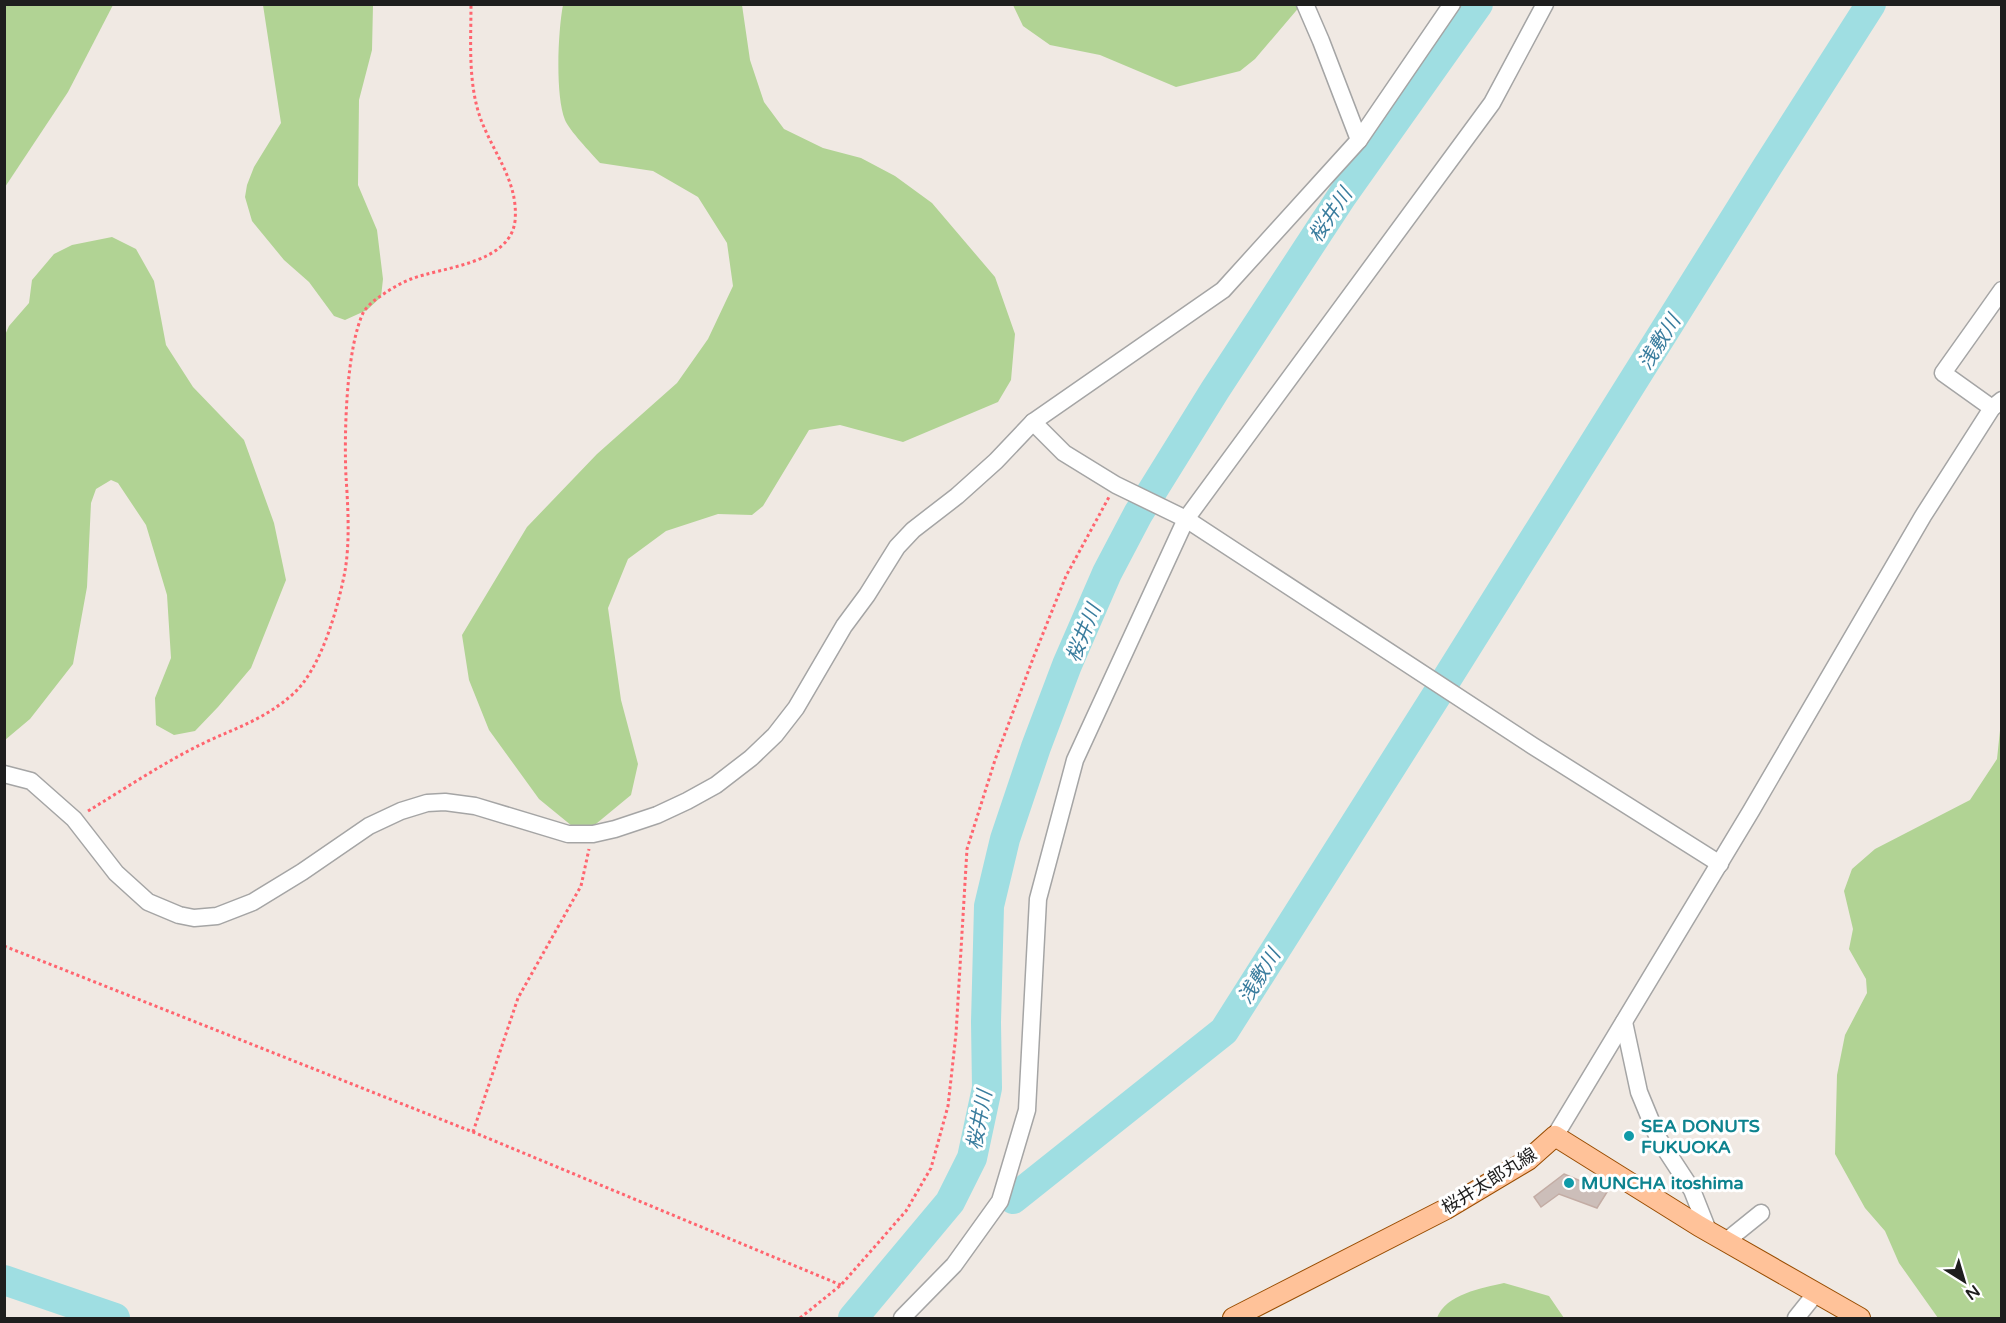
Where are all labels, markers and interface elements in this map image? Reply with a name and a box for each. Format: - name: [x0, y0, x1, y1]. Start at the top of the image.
- water label: 桜井川: [1304, 182, 1359, 247]
- water label: 浅敷川: [1634, 309, 1687, 374]
- water label: 桜井川: [1062, 599, 1107, 666]
- water label: 浅敷川: [1234, 943, 1287, 1008]
- water label: 桜井川: [962, 1086, 998, 1152]
- place label: SEA DONUTS FUKUOKA: [1641, 1115, 1760, 1158]
- marker: SEA DONUTS FUKUOKA: [1622, 1129, 1636, 1143]
- street label: 桜井太郎丸線: [1437, 1143, 1541, 1219]
- place label: MUNCHA itoshima: [1581, 1172, 1744, 1194]
- marker: MUNCHA itoshima: [1562, 1176, 1576, 1190]
- north arrow: [1934, 1251, 1994, 1311]
- text: N: [1961, 1280, 1984, 1304]

